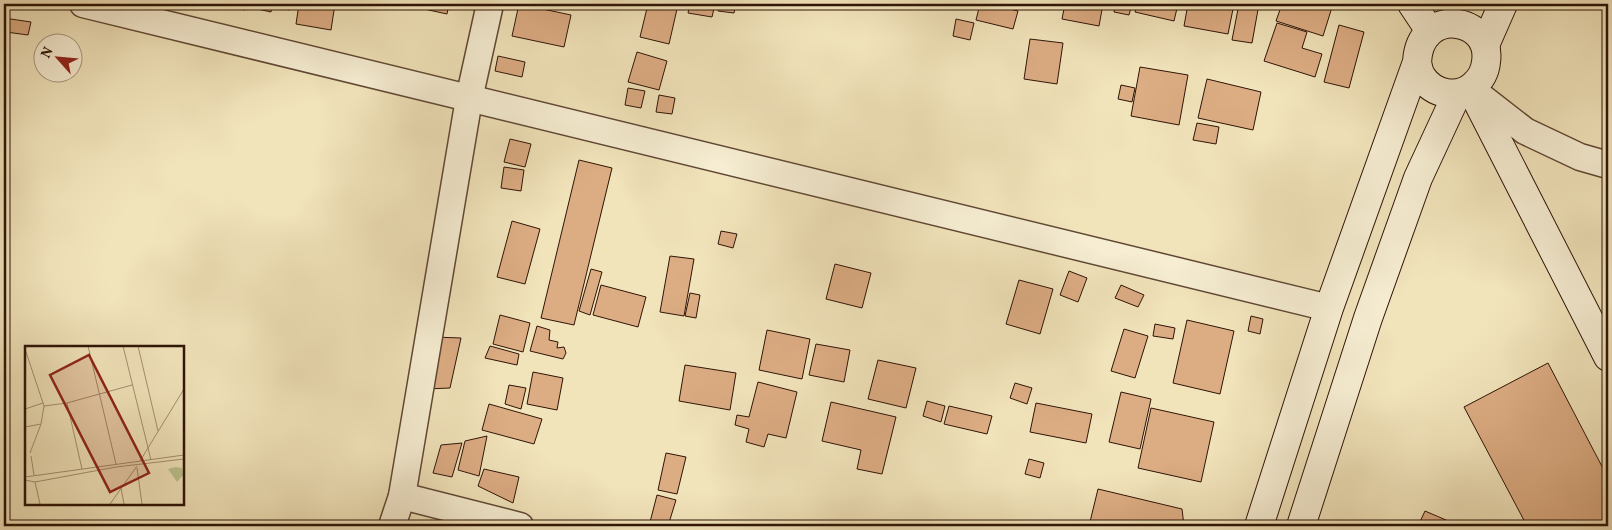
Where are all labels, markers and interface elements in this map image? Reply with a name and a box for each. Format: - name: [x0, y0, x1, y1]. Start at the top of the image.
- north arrow: [32, 32, 82, 82]
- text: N: [37, 44, 59, 62]
- inset map: [25, 346, 184, 505]

